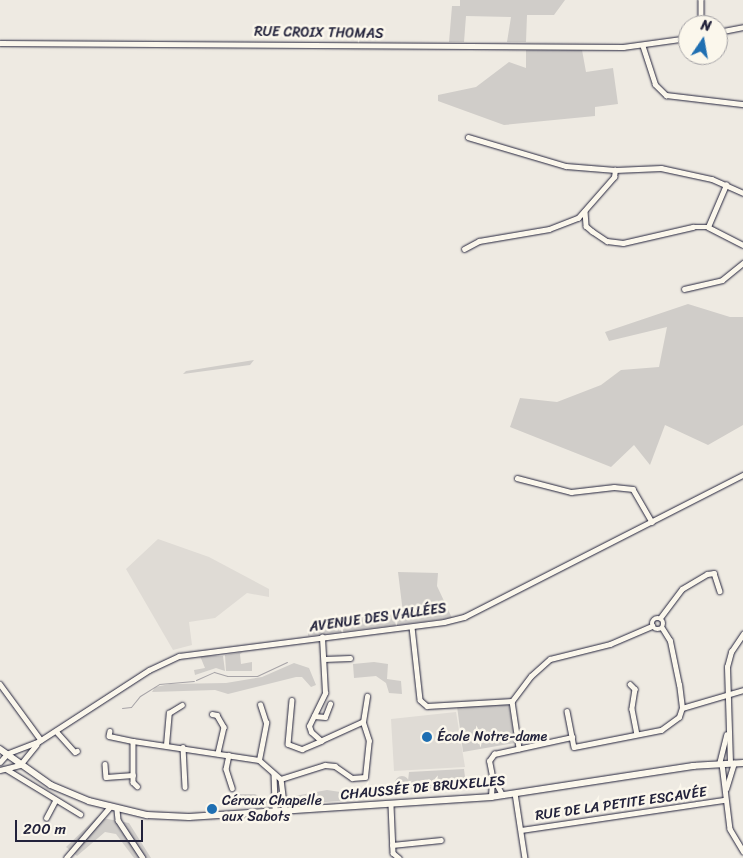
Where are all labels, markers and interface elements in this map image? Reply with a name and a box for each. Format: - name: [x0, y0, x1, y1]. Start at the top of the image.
- text: N: [699, 13, 713, 39]
- north arrow: [678, 15, 728, 65]
- street label: RUE CROIX THOMAS: [255, 23, 383, 43]
- street label: AVENUE DES VALLÉES: [309, 600, 447, 636]
- place label: École Notre-dame: [437, 729, 548, 745]
- marker: École Notre-dame: [421, 731, 433, 743]
- street label: CHAUSSÉE DE BRUXELLES: [341, 772, 505, 804]
- street label: RUE DE LA PETITE ESCAVÉE: [535, 784, 707, 824]
- place label: Céroux Chapelle aux Sabots: [222, 793, 321, 826]
- marker: Céroux Chapelle aux Sabots: [206, 803, 218, 815]
- scale bar: [18, 810, 145, 842]
- text: 200 m: [23, 816, 66, 842]

